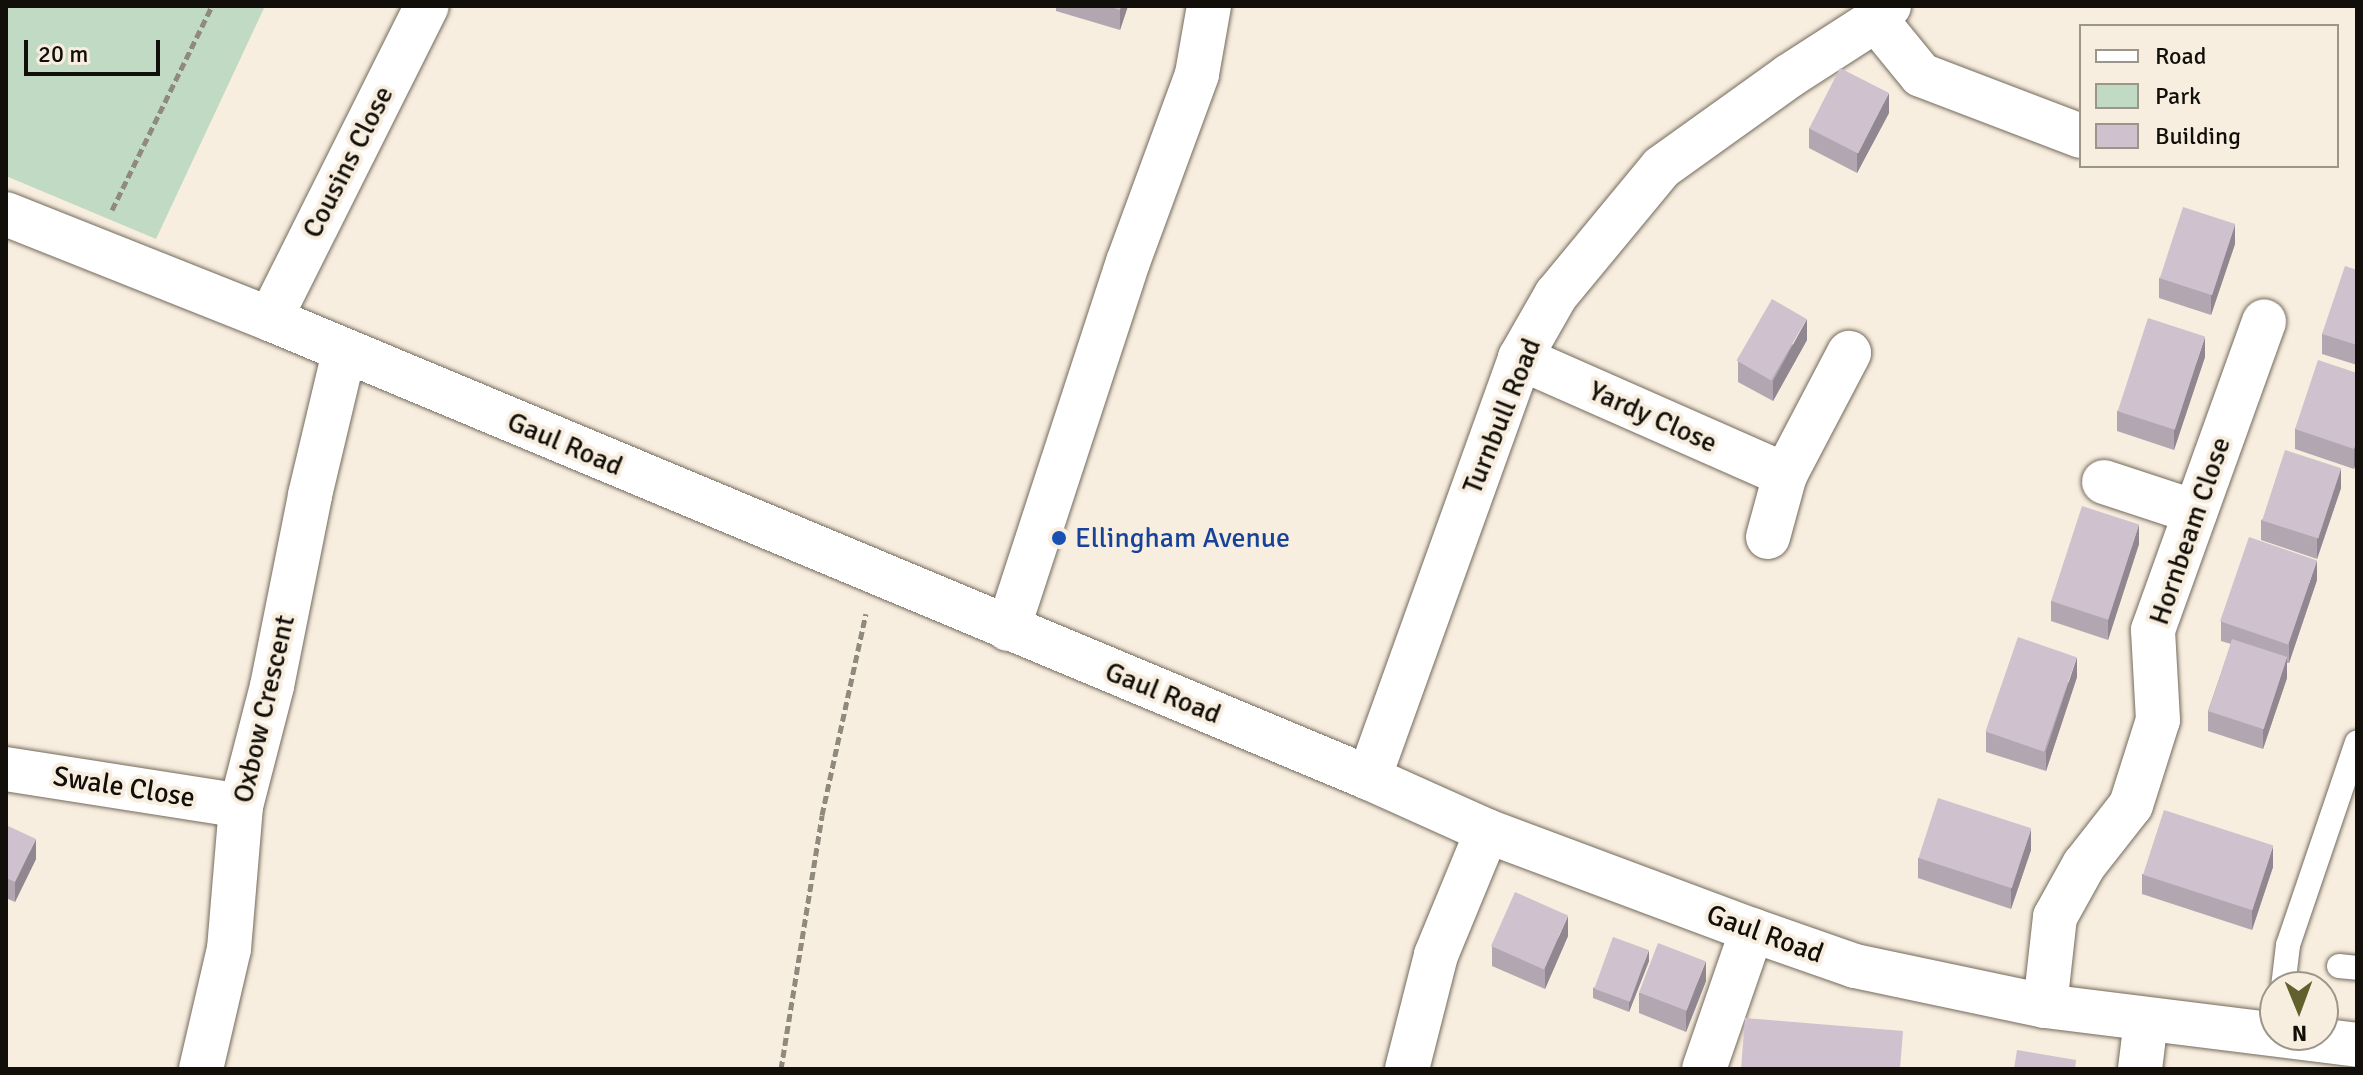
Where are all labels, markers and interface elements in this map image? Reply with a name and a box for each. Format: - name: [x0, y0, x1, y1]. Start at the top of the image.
- scale bar: [28, 24, 164, 74]
- legend: [2079, 24, 2339, 168]
- text: 20 m: [38, 39, 88, 69]
- text: Road: [2155, 41, 2206, 71]
- street label: Cousins Close: [295, 81, 401, 243]
- text: Park: [2155, 81, 2201, 111]
- text: Building: [2155, 121, 2241, 151]
- street label: Turnbull Road: [1456, 333, 1548, 499]
- street label: Yardy Close: [1584, 374, 1722, 460]
- street label: Gaul Road: [502, 405, 628, 483]
- street label: Hornbeam Close: [2142, 433, 2238, 629]
- place label: Ellingham Avenue: [1075, 521, 1290, 555]
- marker: Ellingham Avenue: [1050, 529, 1068, 547]
- street label: Oxbow Crescent: [226, 612, 302, 806]
- street label: Gaul Road: [1100, 655, 1226, 731]
- street label: Swale Close: [51, 759, 197, 815]
- street label: Gaul Road: [1702, 897, 1828, 971]
- north arrow: [2259, 971, 2339, 1051]
- text: N: [2292, 1020, 2307, 1047]

